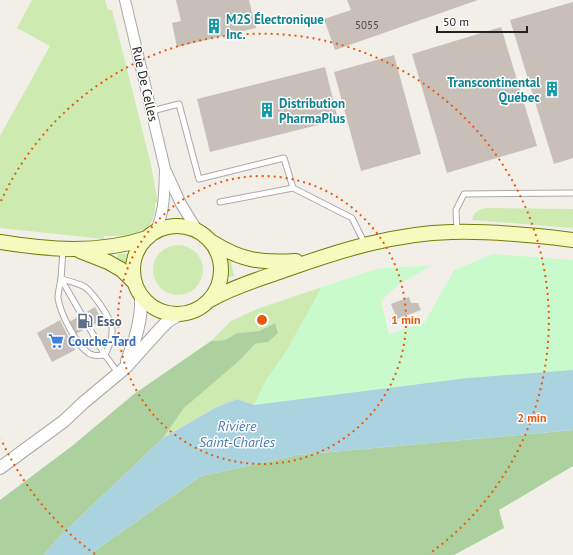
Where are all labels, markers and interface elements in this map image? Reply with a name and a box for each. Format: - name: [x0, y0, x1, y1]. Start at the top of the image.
- scale bar: [437, 8, 527, 34]
- place label: M2S Électronique Inc.: [226, 11, 324, 43]
- text: 50 m: [443, 14, 469, 29]
- building icon: M2S Électronique Inc.: [205, 17, 223, 35]
- house number: 5055: [355, 18, 379, 32]
- street label: Rue De Celles: [128, 45, 162, 123]
- place label: Transcontinental Québec: [447, 74, 540, 106]
- building icon: Transcontinental Québec: [543, 80, 561, 98]
- place label: Distribution PharmaPlus: [279, 95, 346, 127]
- building icon: Distribution PharmaPlus: [258, 101, 276, 119]
- fuel station icon: Esso: [76, 312, 94, 330]
- text: 1 min: [391, 312, 421, 327]
- place label: Esso: [97, 313, 122, 330]
- centre of rings: [255, 313, 269, 327]
- supermarket icon: Couche-Tard: [47, 332, 65, 350]
- place label: Couche-Tard: [68, 333, 136, 350]
- text: 2 min: [517, 410, 547, 425]
- water label: Rivière Saint-Charles: [199, 417, 276, 451]

